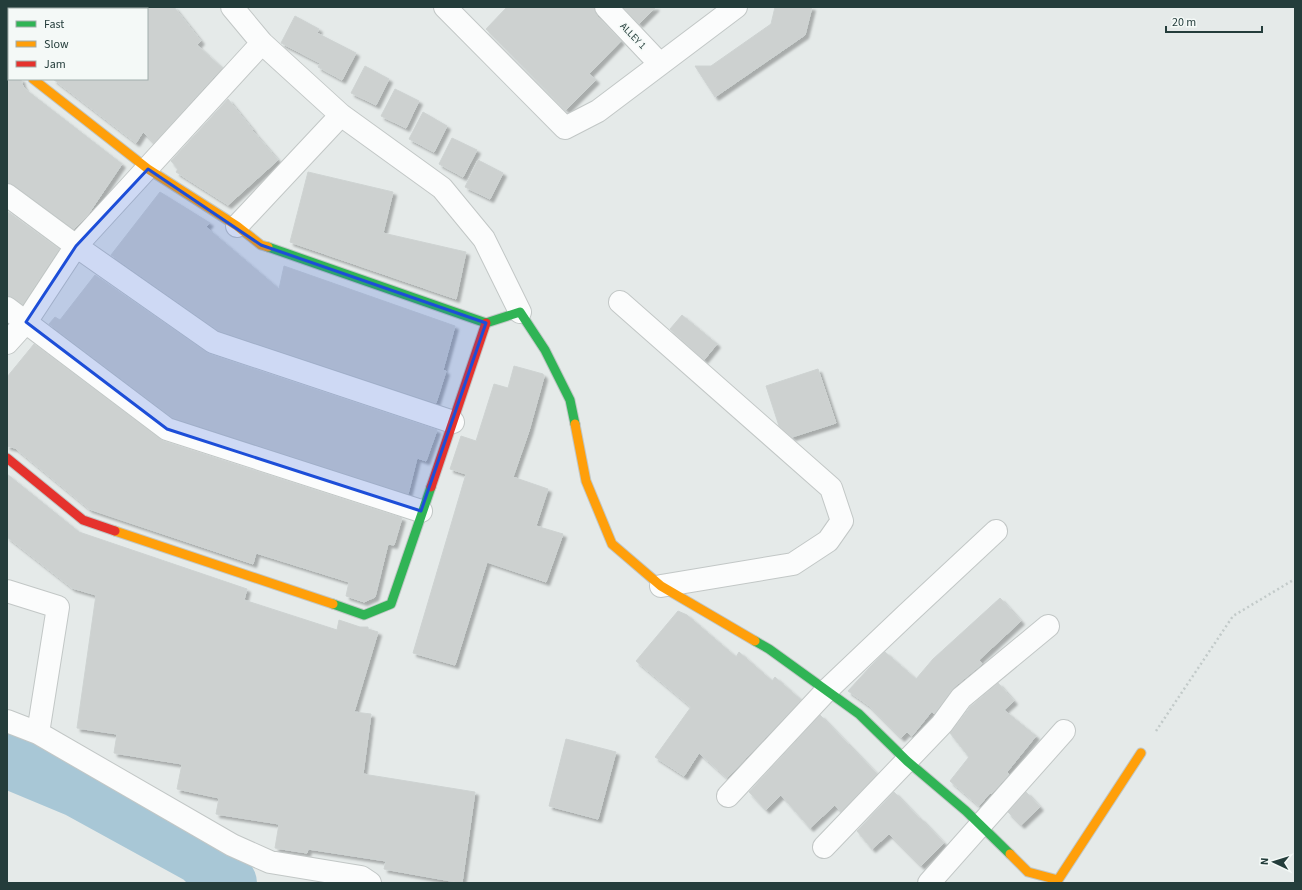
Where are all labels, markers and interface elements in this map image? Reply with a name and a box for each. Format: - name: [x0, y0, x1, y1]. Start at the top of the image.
- legend: [8, 8, 148, 80]
- scale bar: [1166, 8, 1262, 34]
- text: 20 m: [1172, 14, 1196, 31]
- text: Fast: [44, 16, 64, 33]
- street label: ALLEY 1: [617, 20, 649, 52]
- text: Slow: [44, 36, 69, 53]
- text: Jam: [44, 56, 66, 73]
- north arrow: [1254, 842, 1294, 882]
- text: N: [1257, 857, 1272, 866]

